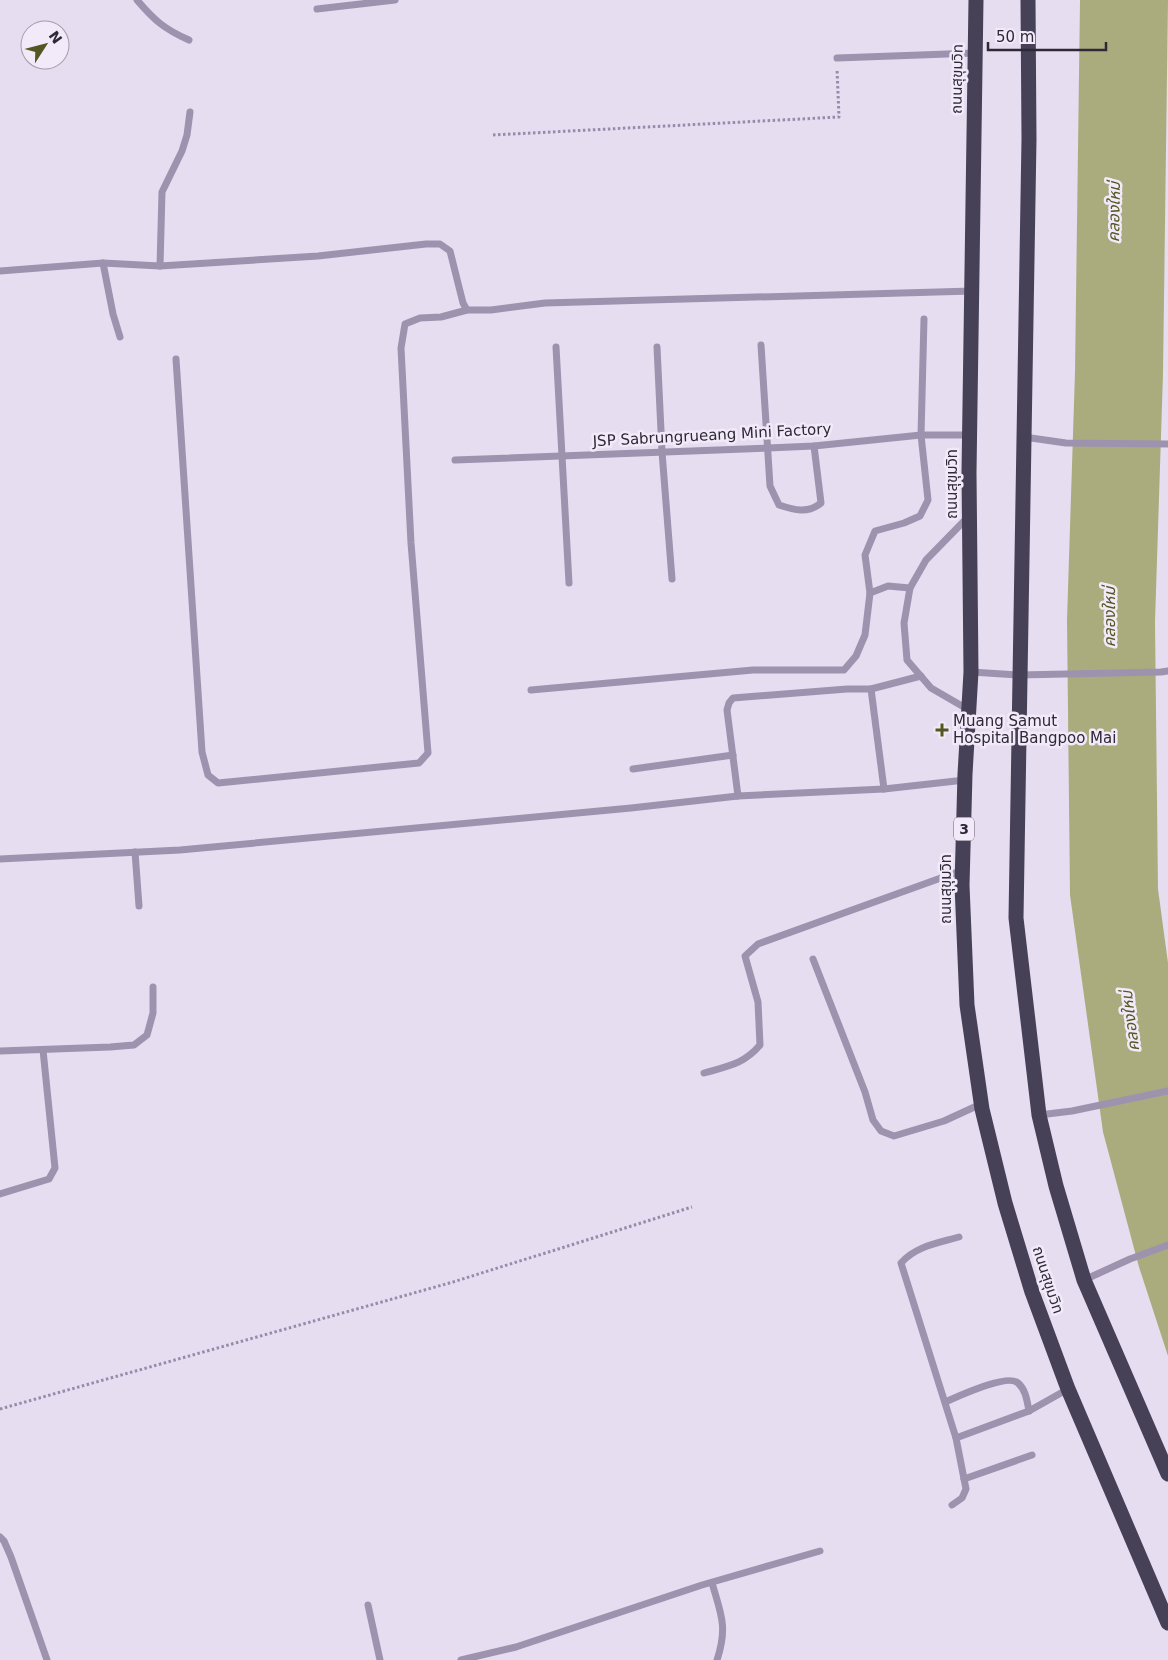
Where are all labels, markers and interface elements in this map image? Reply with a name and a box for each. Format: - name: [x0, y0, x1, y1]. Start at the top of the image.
- north arrow: [20, 20, 70, 70]
- scale bar: [988, 20, 1106, 52]
- text: N: [46, 28, 65, 47]
- text: 50 m: [996, 28, 1034, 46]
- street label: ถนนสุขุมวิท: [947, 44, 967, 114]
- water label: คลองใหม่: [1104, 179, 1124, 242]
- street label: JSP Sabrungrueang Mini Factory: [591, 420, 832, 450]
- street label: ถนนสุขุมวิท: [943, 449, 961, 519]
- water label: คลองใหม่: [1100, 585, 1119, 647]
- place label: Muang Samut Hospital Bangpoo Mai: [953, 712, 1116, 747]
- marker: Muang Samut Hospital Bangpoo Mai: [935, 723, 949, 737]
- road number: 3: [954, 818, 974, 841]
- street label: ถนนสุขุมวิท: [937, 854, 955, 924]
- water label: คลองใหม่: [1117, 988, 1143, 1052]
- street label: ถนนสุขุมวิท: [1029, 1244, 1067, 1316]

